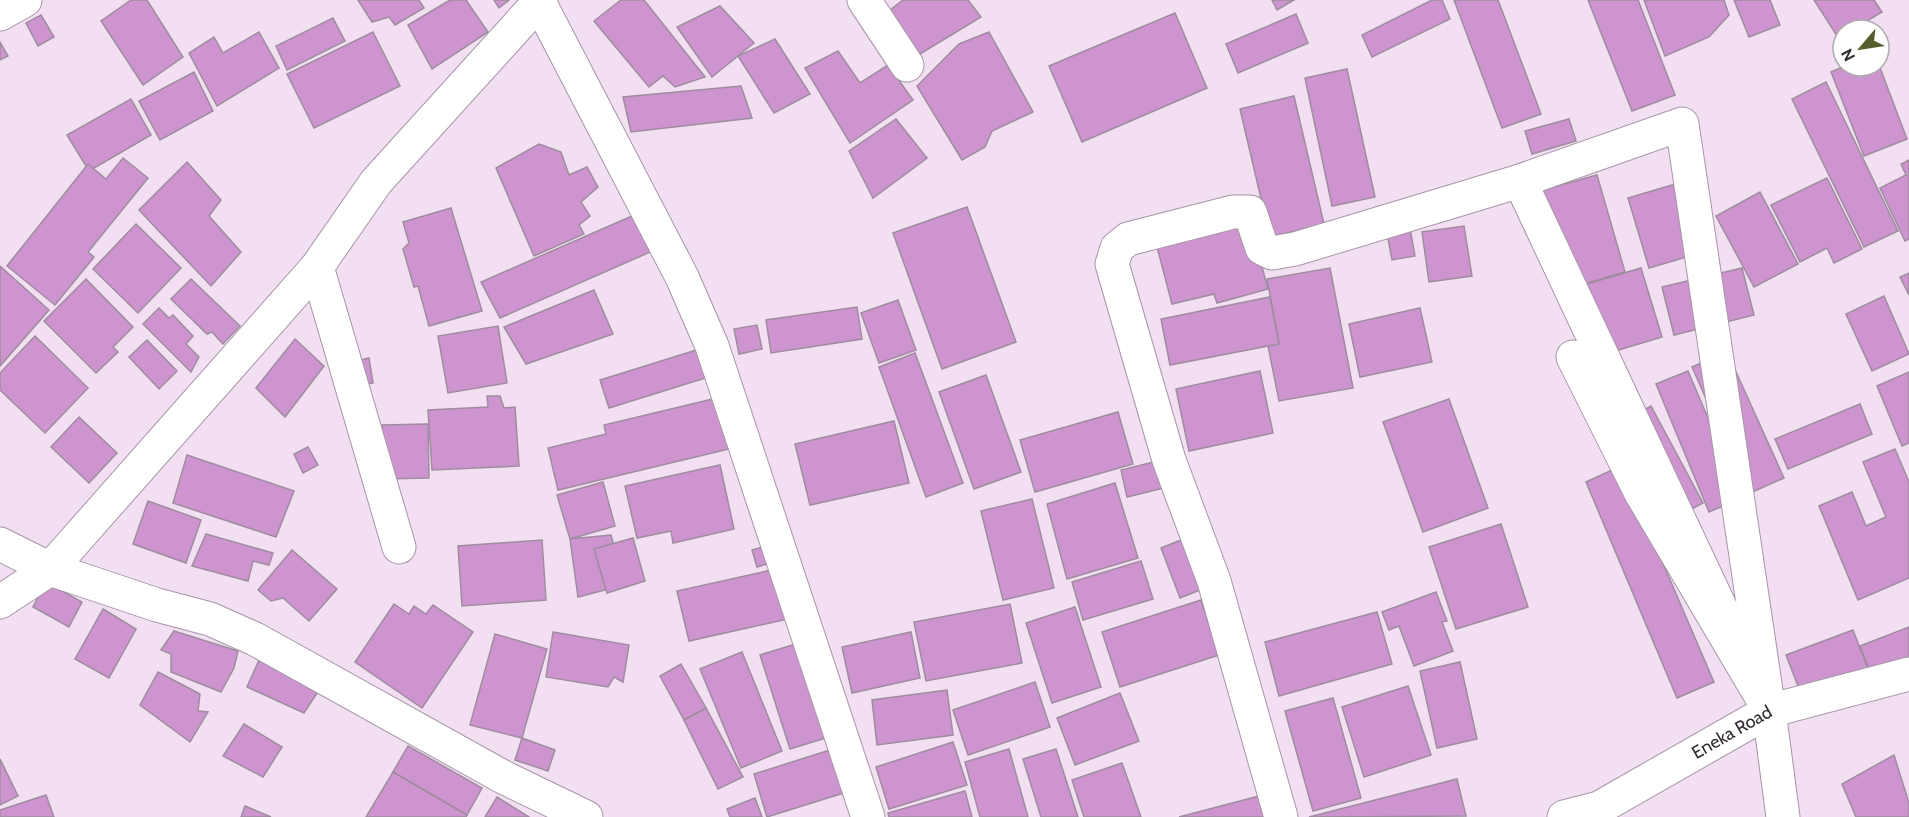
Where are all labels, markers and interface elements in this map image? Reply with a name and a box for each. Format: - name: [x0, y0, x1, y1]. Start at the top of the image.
- north arrow: [1831, 18, 1891, 78]
- text: N: [1837, 45, 1859, 65]
- street label: Eneka Road: [1688, 701, 1776, 764]

